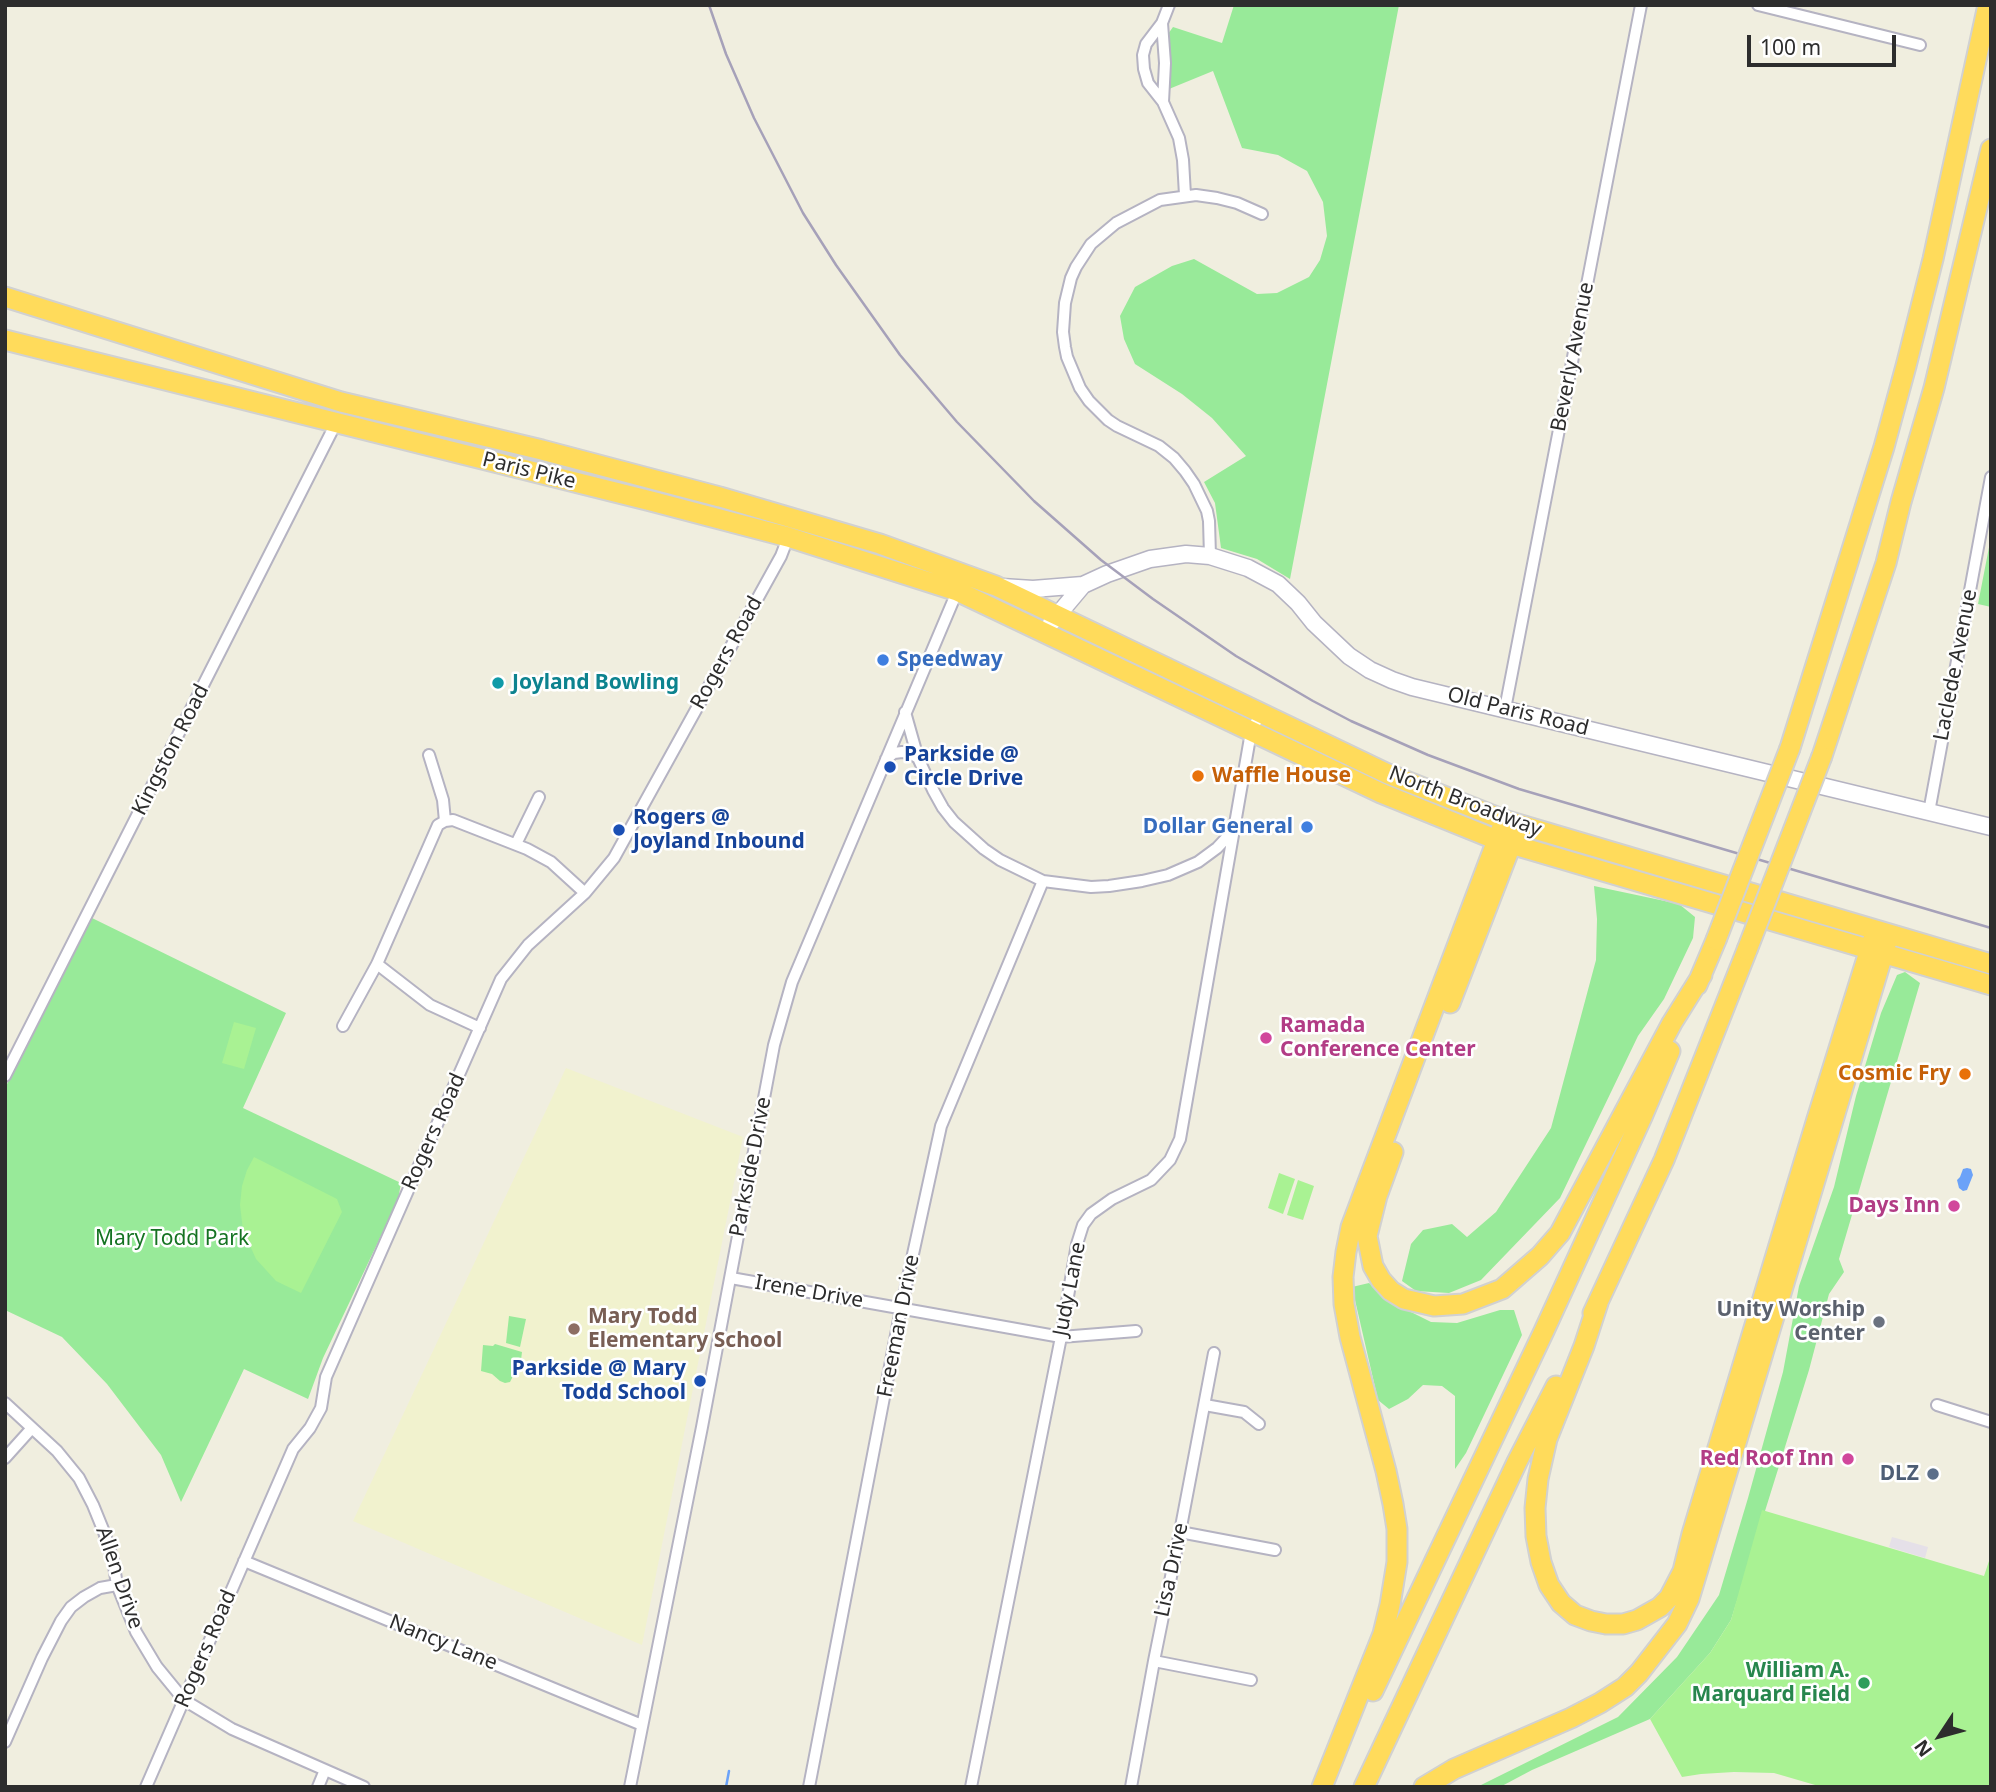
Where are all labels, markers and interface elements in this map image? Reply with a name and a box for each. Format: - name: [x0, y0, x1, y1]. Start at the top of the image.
- scale bar: [1751, 21, 1900, 65]
- text: 100 m: [1760, 33, 1821, 61]
- street label: Beverly Avenue: [1546, 280, 1600, 434]
- street label: Paris Pike: [480, 447, 578, 495]
- street label: Laclede Avenue: [1929, 587, 1983, 743]
- street label: Rogers Road: [686, 592, 768, 714]
- place label: Speedway: [897, 647, 1003, 673]
- marker: Speedway: [875, 652, 891, 668]
- place label: Joyland Bowling: [512, 670, 679, 696]
- marker: Joyland Bowling: [490, 675, 506, 691]
- street label: Kingston Road: [127, 680, 215, 820]
- street label: Old Paris Road: [1445, 682, 1591, 742]
- place label: Parkside @ Circle Drive: [904, 742, 1023, 792]
- marker: Parkside @ Circle Drive: [882, 759, 898, 775]
- street label: North Broadway: [1385, 761, 1545, 843]
- place label: Waffle House: [1212, 763, 1351, 789]
- marker: Waffle House: [1190, 768, 1206, 784]
- place label: Rogers @ Joyland Inbound: [633, 805, 805, 855]
- place label: Dollar General: [1143, 814, 1293, 840]
- marker: Dollar General: [1299, 819, 1315, 835]
- marker: Rogers @ Joyland Inbound: [611, 822, 627, 838]
- place label: Ramada Conference Center: [1280, 1013, 1476, 1063]
- marker: Ramada Conference Center: [1258, 1030, 1274, 1046]
- place label: Cosmic Fry: [1838, 1061, 1951, 1087]
- marker: Cosmic Fry: [1957, 1066, 1973, 1082]
- street label: Rogers Road: [397, 1070, 471, 1194]
- street label: Parkside Drive: [725, 1095, 777, 1239]
- place label: Days Inn: [1849, 1193, 1940, 1219]
- marker: Days Inn: [1946, 1198, 1962, 1214]
- park label: Mary Todd Park: [95, 1226, 249, 1252]
- street label: Judy Lane: [1049, 1240, 1091, 1338]
- street label: Freeman Drive: [873, 1253, 925, 1399]
- street label: Irene Drive: [753, 1270, 865, 1314]
- place label: Unity Worship Center: [1716, 1297, 1865, 1347]
- place label: Mary Todd Elementary School: [588, 1304, 782, 1354]
- marker: Unity Worship Center: [1871, 1314, 1887, 1330]
- marker: Mary Todd Elementary School: [566, 1321, 582, 1337]
- place label: Parkside @ Mary Todd School: [512, 1356, 686, 1406]
- marker: Parkside @ Mary Todd School: [692, 1373, 708, 1389]
- place label: Red Roof Inn: [1700, 1446, 1834, 1472]
- marker: Red Roof Inn: [1840, 1451, 1856, 1467]
- place label: DLZ: [1880, 1461, 1919, 1487]
- marker: DLZ: [1925, 1466, 1941, 1482]
- street label: Lisa Drive: [1150, 1521, 1194, 1619]
- street label: Allen Drive: [90, 1524, 148, 1632]
- street label: Rogers Road: [170, 1586, 242, 1712]
- street label: Nancy Lane: [385, 1610, 501, 1676]
- place label: William A. Marquard Field: [1692, 1658, 1850, 1708]
- marker: William A. Marquard Field: [1856, 1675, 1872, 1691]
- north arrow: [1905, 1701, 1975, 1771]
- text: N: [1908, 1734, 1938, 1762]

